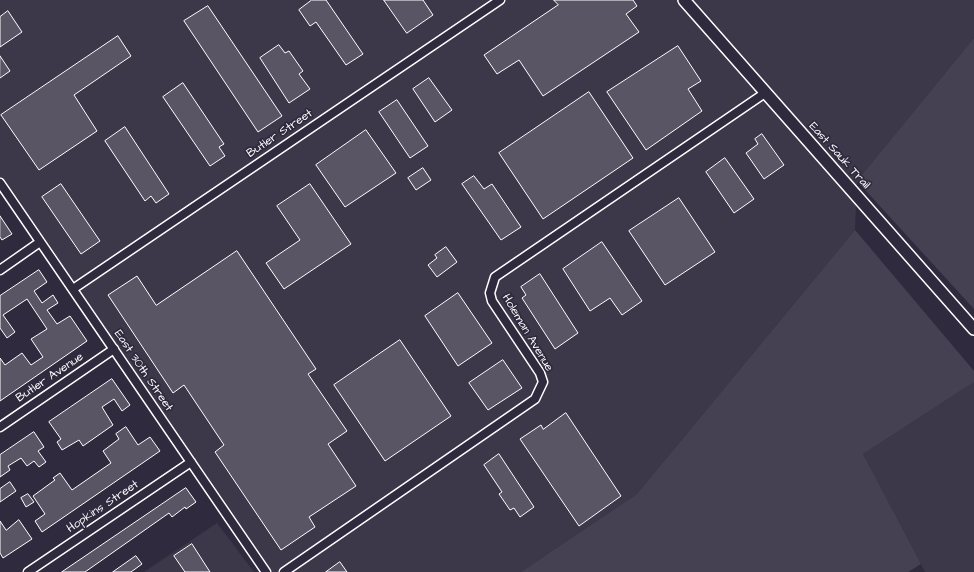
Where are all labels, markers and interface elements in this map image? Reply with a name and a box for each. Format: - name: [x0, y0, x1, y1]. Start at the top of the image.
- street label: Butler Street: [244, 107, 316, 161]
- street label: East Sauk Trail: [805, 120, 873, 192]
- street label: Holeman Avenue: [498, 292, 556, 374]
- street label: East 30th Street: [110, 328, 176, 414]
- street label: Butler Avenue: [14, 350, 86, 406]
- street label: Hopkins Street: [64, 478, 142, 536]

